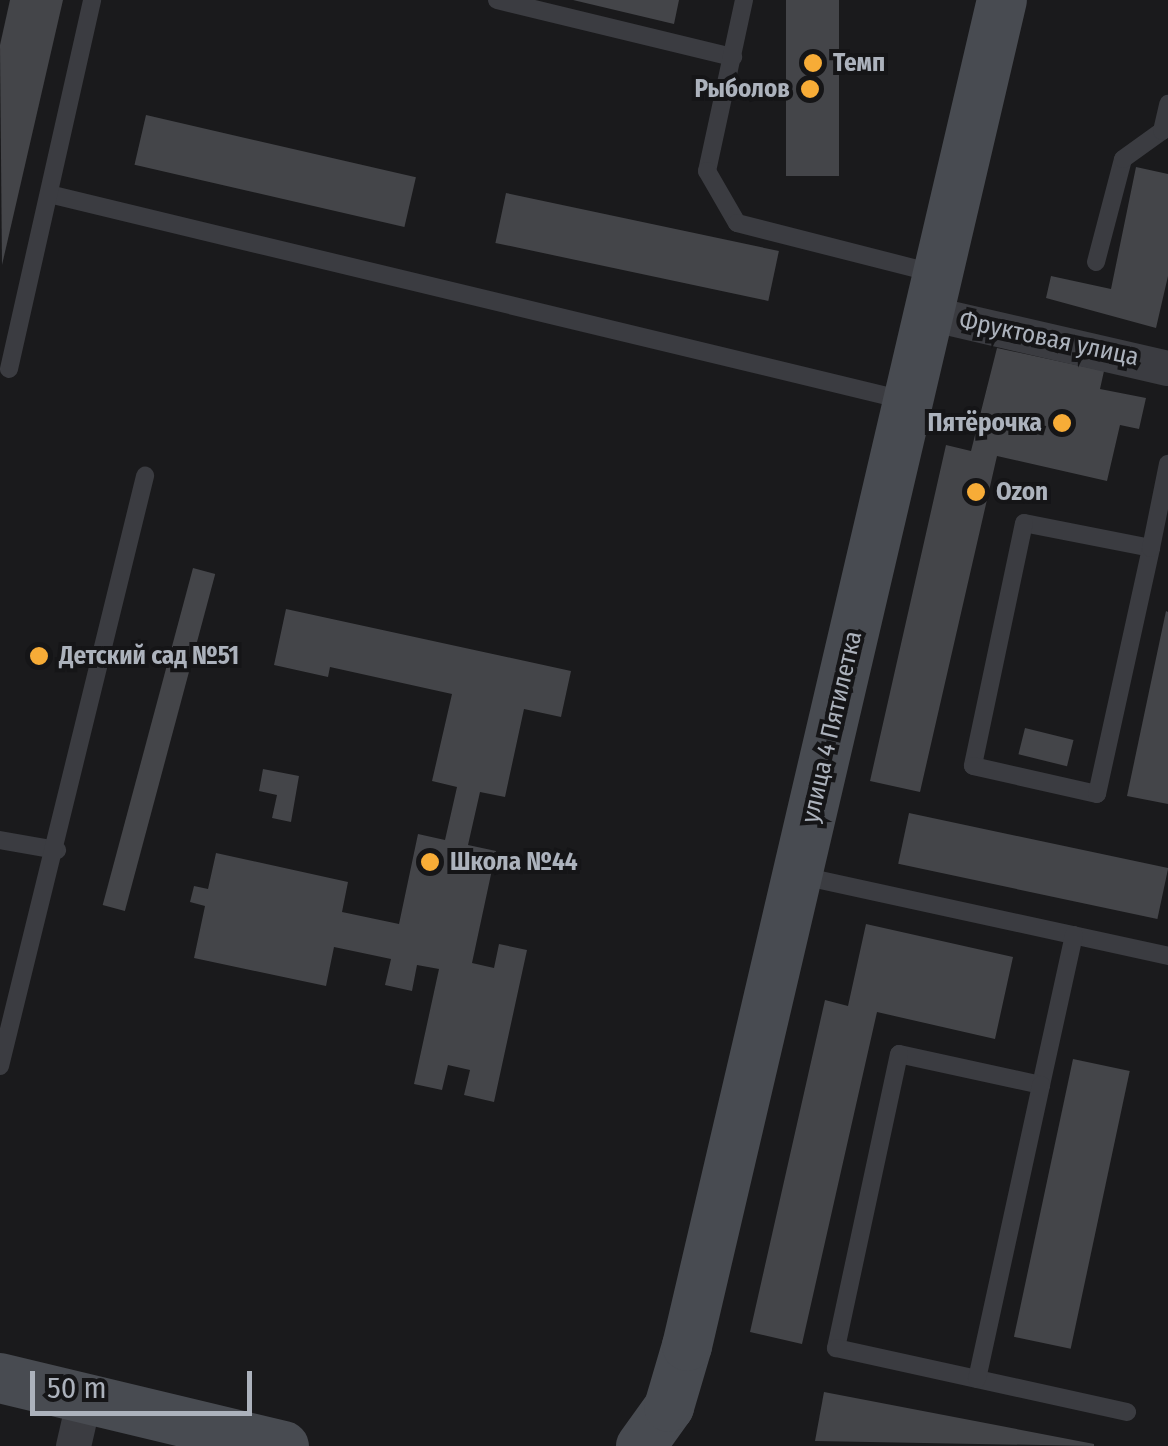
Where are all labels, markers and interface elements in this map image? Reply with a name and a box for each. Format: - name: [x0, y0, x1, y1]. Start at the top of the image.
- place label: Темп: [833, 48, 885, 78]
- marker: Темп: [802, 52, 824, 74]
- place label: Рыболов: [694, 74, 790, 104]
- marker: Рыболов: [799, 78, 821, 100]
- street label: Фруктовая улица: [957, 305, 1141, 373]
- place label: Пятёрочка: [928, 408, 1042, 438]
- marker: Пятёрочка: [1051, 412, 1073, 434]
- place label: Ozon: [996, 477, 1048, 507]
- marker: Ozon: [965, 481, 987, 503]
- street label: улица 4 Пятилетка: [795, 628, 869, 826]
- place label: Детский сад №51: [59, 641, 239, 671]
- marker: Детский сад №51: [28, 645, 50, 667]
- place label: Школа №44: [450, 847, 578, 877]
- marker: Школа №44: [419, 851, 441, 873]
- scale bar: [35, 1351, 258, 1413]
- text: 50 m: [47, 1370, 107, 1406]

